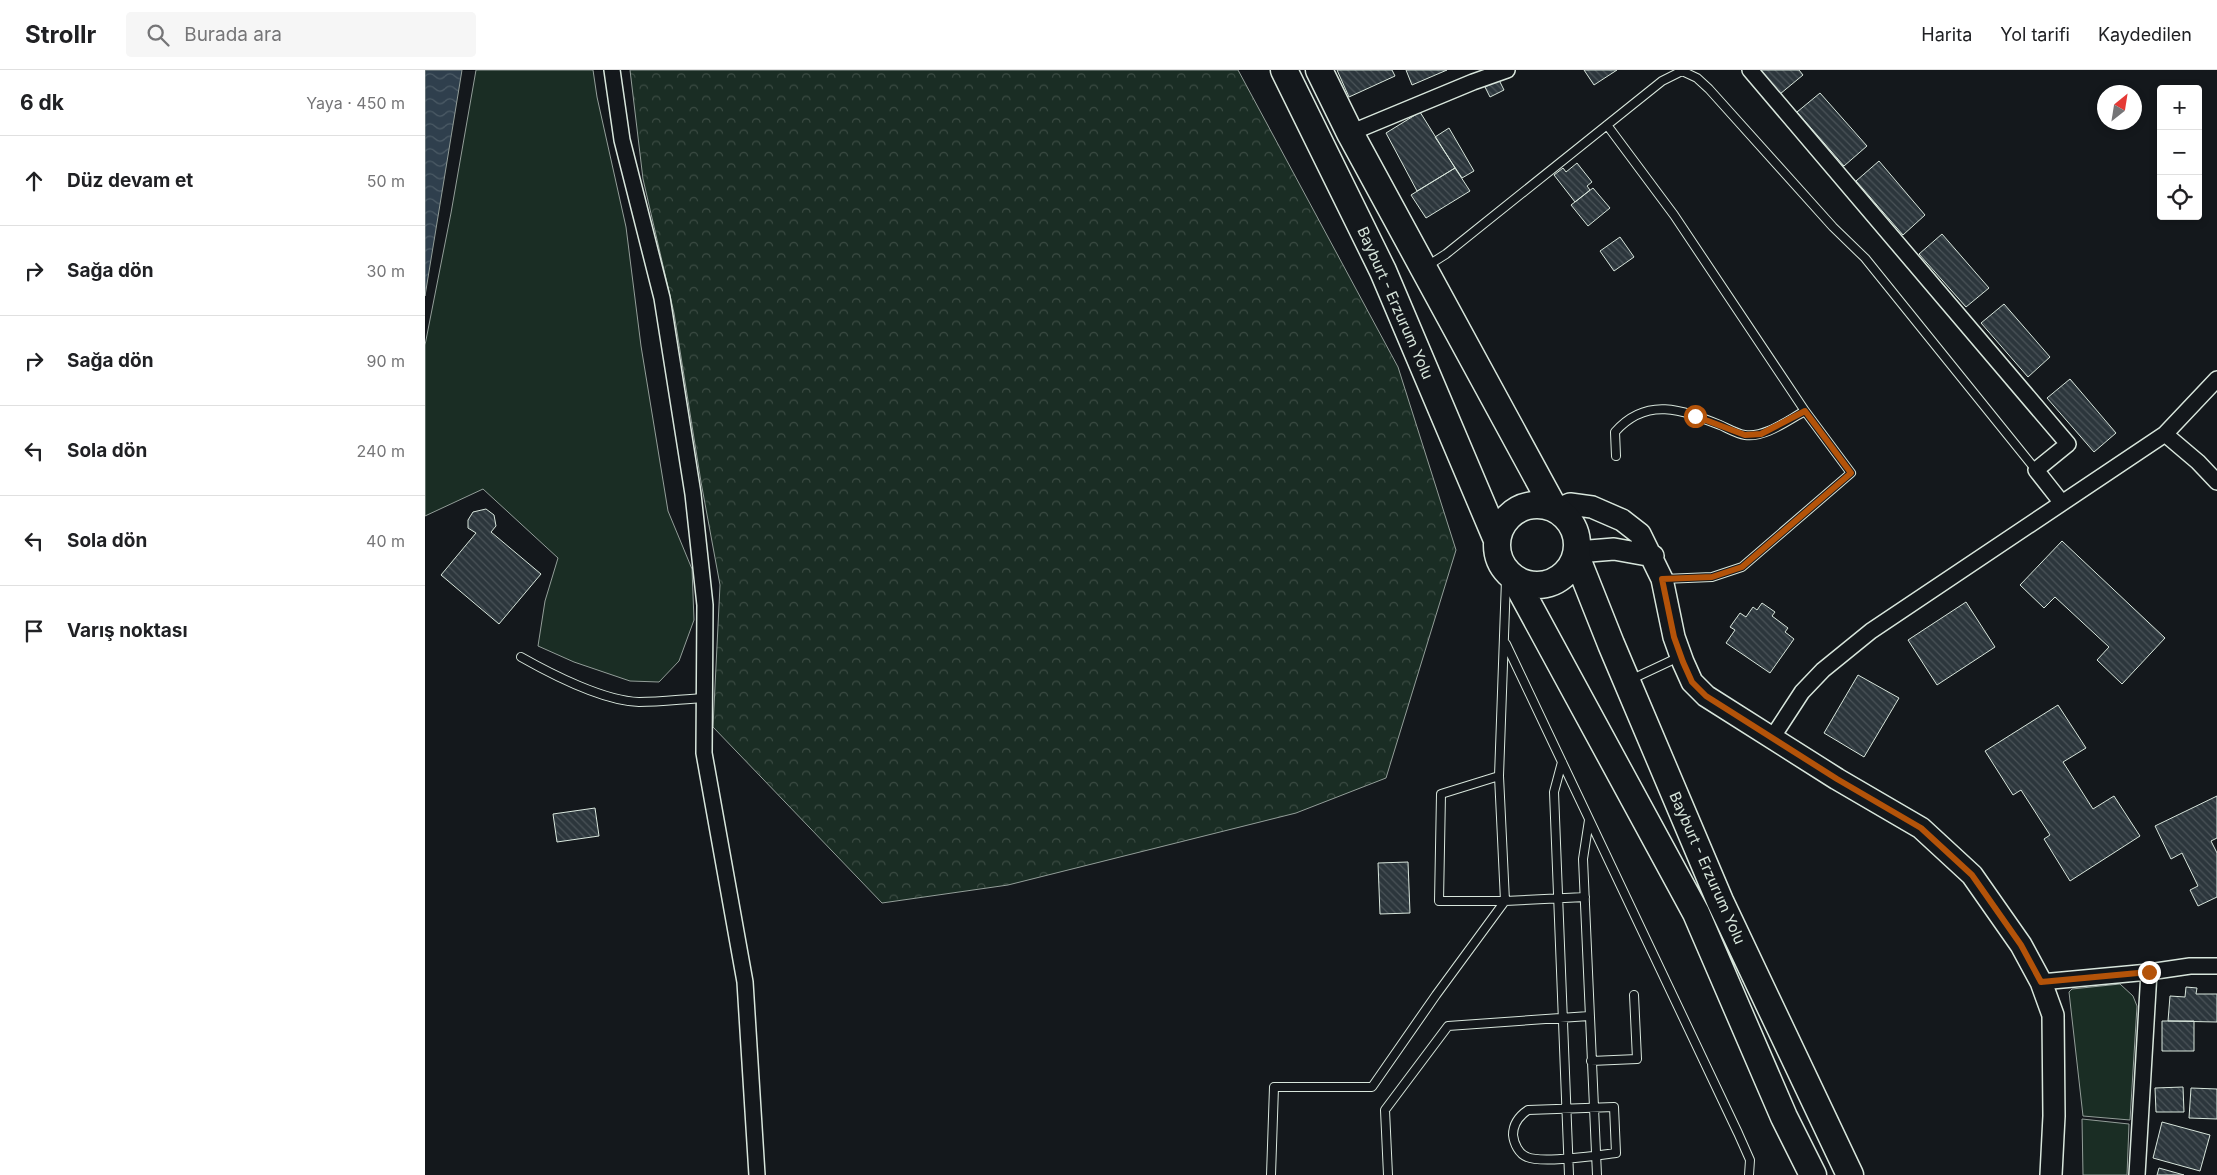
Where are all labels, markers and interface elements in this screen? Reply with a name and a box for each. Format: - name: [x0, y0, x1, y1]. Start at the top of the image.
- search box: [126, 12, 476, 57]
- text: Strollr: [25, 20, 96, 49]
- icon: search: [144, 21, 172, 49]
- text: Burada ara: [184, 23, 282, 46]
- text: Harita: [1921, 24, 1972, 45]
- text: Yol tarifi: [2000, 24, 2070, 45]
- text: Kaydedilen: [2098, 24, 2192, 45]
- north arrow: [2097, 85, 2142, 130]
- map controls: [2157, 85, 2202, 220]
- button: +: [2157, 85, 2202, 130]
- text: 6 dk: [20, 90, 64, 115]
- text: Yaya · 450 m: [306, 93, 405, 113]
- button: −: [2157, 130, 2202, 175]
- icon: ahead: [20, 167, 48, 195]
- text: Düz devam et: [67, 169, 193, 192]
- text: 50 m: [367, 171, 405, 191]
- button: locate: [2157, 175, 2202, 220]
- street label: Bayburt - Erzurum Yolu: [1353, 224, 1438, 382]
- icon: right: [20, 257, 48, 285]
- text: Sağa dön: [67, 259, 153, 282]
- text: 30 m: [367, 261, 405, 281]
- icon: right: [20, 347, 48, 375]
- text: Sağa dön: [67, 349, 153, 372]
- text: 90 m: [366, 351, 405, 371]
- route start: [1684, 405, 1707, 428]
- icon: left: [20, 437, 48, 465]
- text: Sola dön: [67, 439, 147, 462]
- text: 240 m: [357, 441, 405, 461]
- icon: left: [20, 527, 48, 555]
- text: Sola dön: [67, 529, 147, 552]
- text: 40 m: [366, 531, 405, 551]
- icon: arrive: [20, 617, 48, 645]
- text: Varış noktası: [67, 619, 188, 642]
- street label: Bayburt - Erzurum Yolu: [1665, 789, 1750, 947]
- route end: [2138, 961, 2161, 984]

